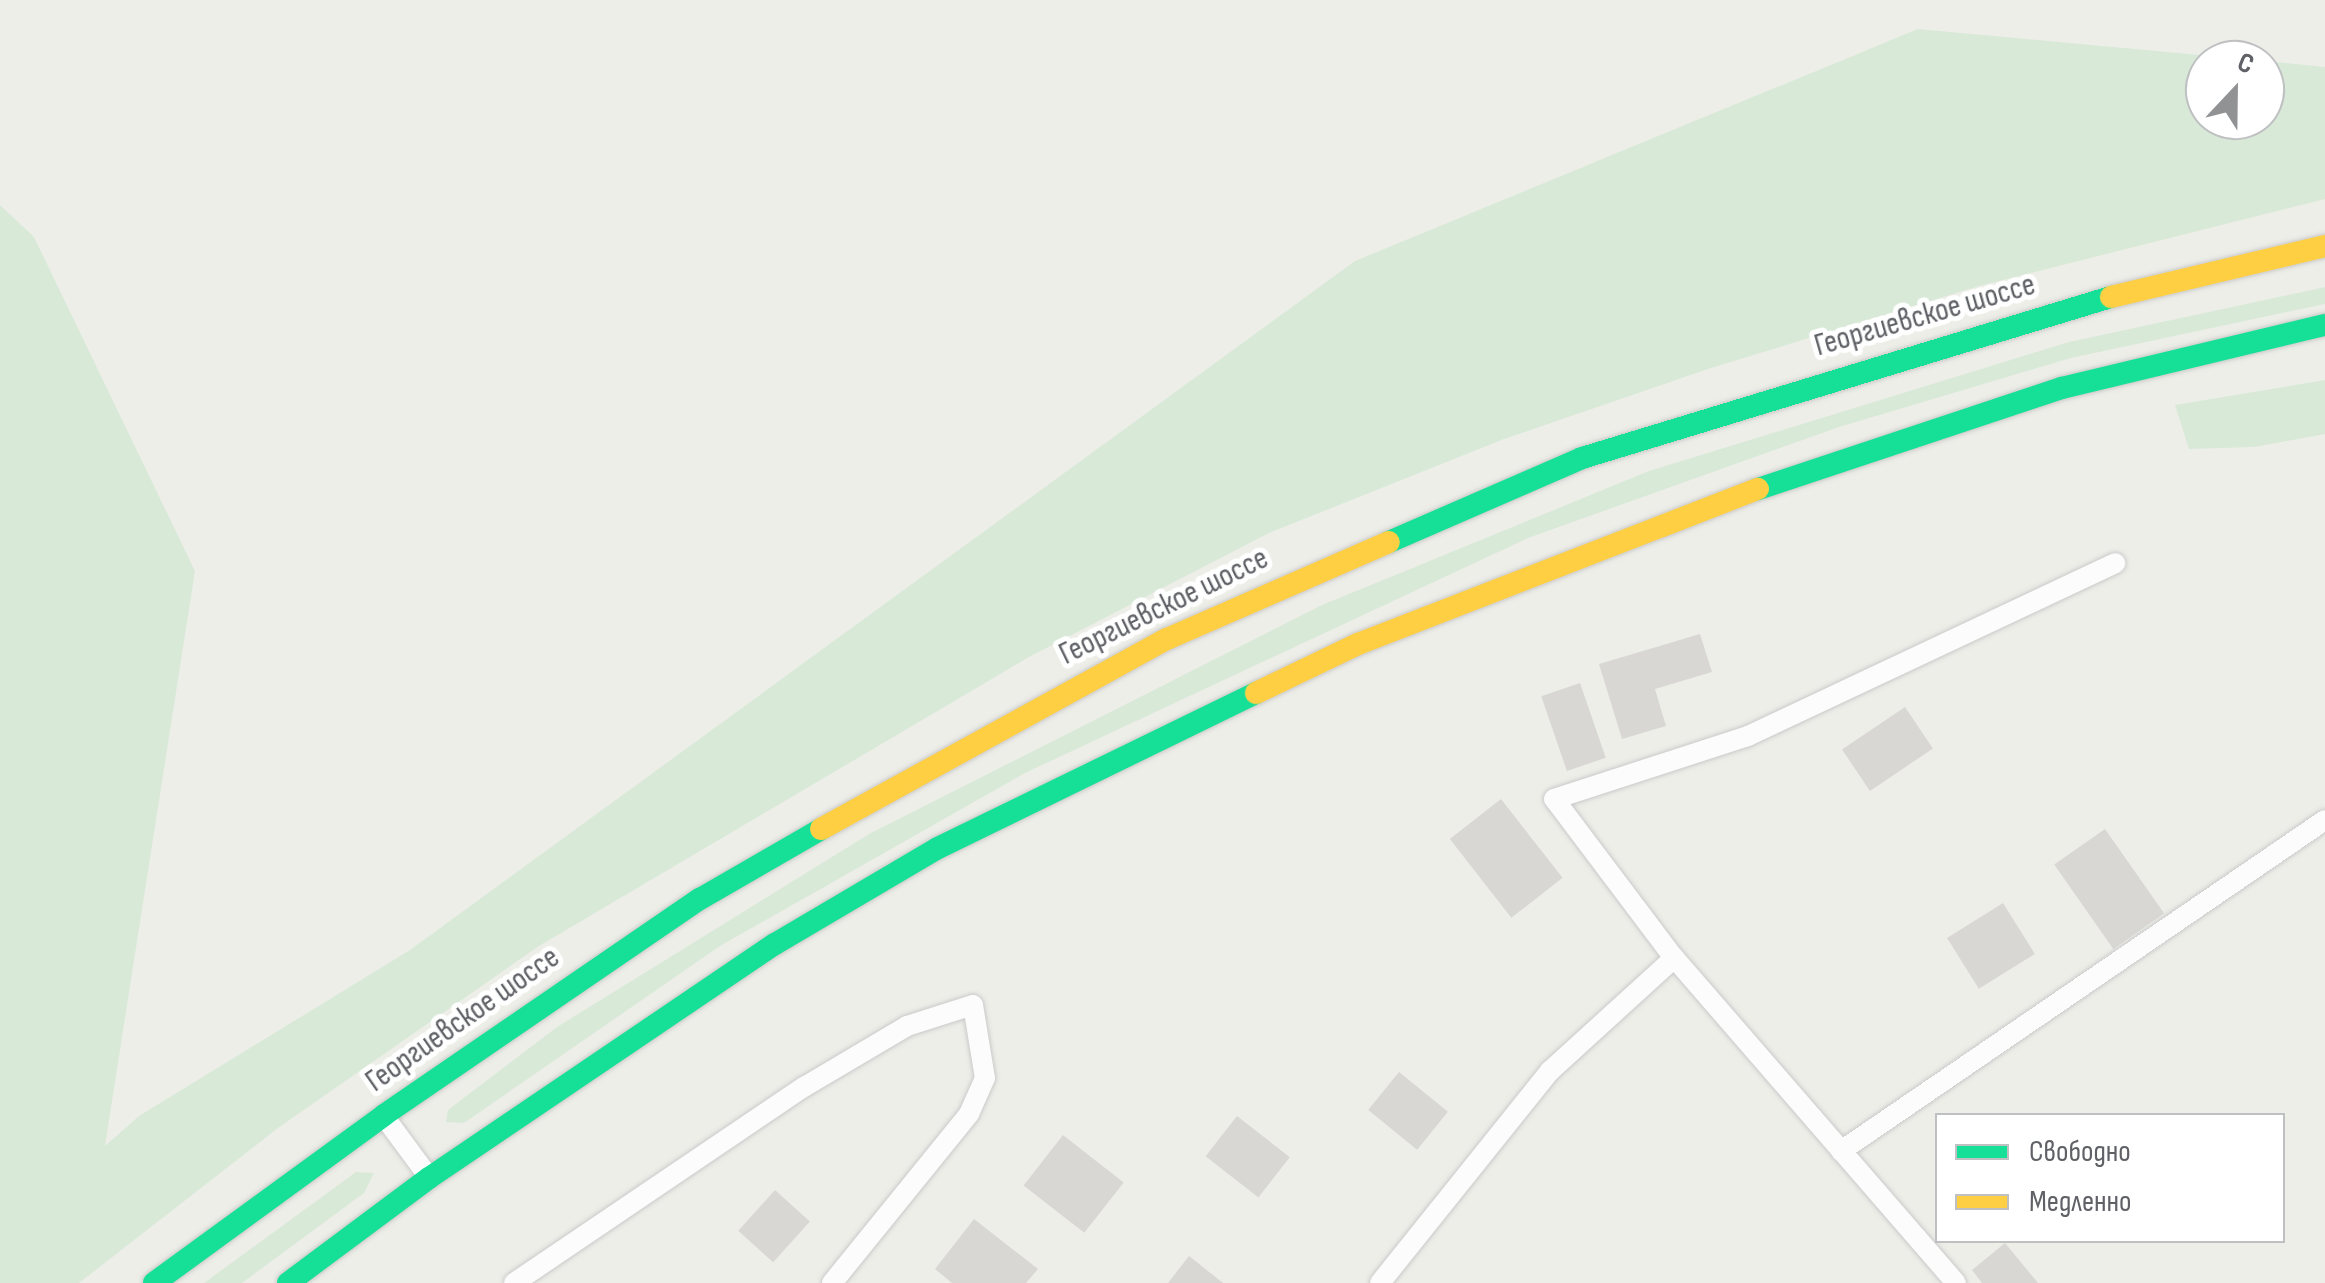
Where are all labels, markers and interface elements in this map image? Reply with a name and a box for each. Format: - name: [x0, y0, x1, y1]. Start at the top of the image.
- north arrow: [2185, 40, 2285, 140]
- text: С: [2233, 46, 2259, 82]
- street label: Георгиевское шоссе: [1810, 266, 2040, 366]
- street label: Георгиевское шоссе: [1053, 540, 1275, 674]
- street label: Георгиевское шоссе: [359, 939, 567, 1101]
- legend: [1935, 1113, 2285, 1243]
- text: Свободно: [2029, 1134, 2131, 1170]
- text: Медленно: [2029, 1184, 2131, 1220]

